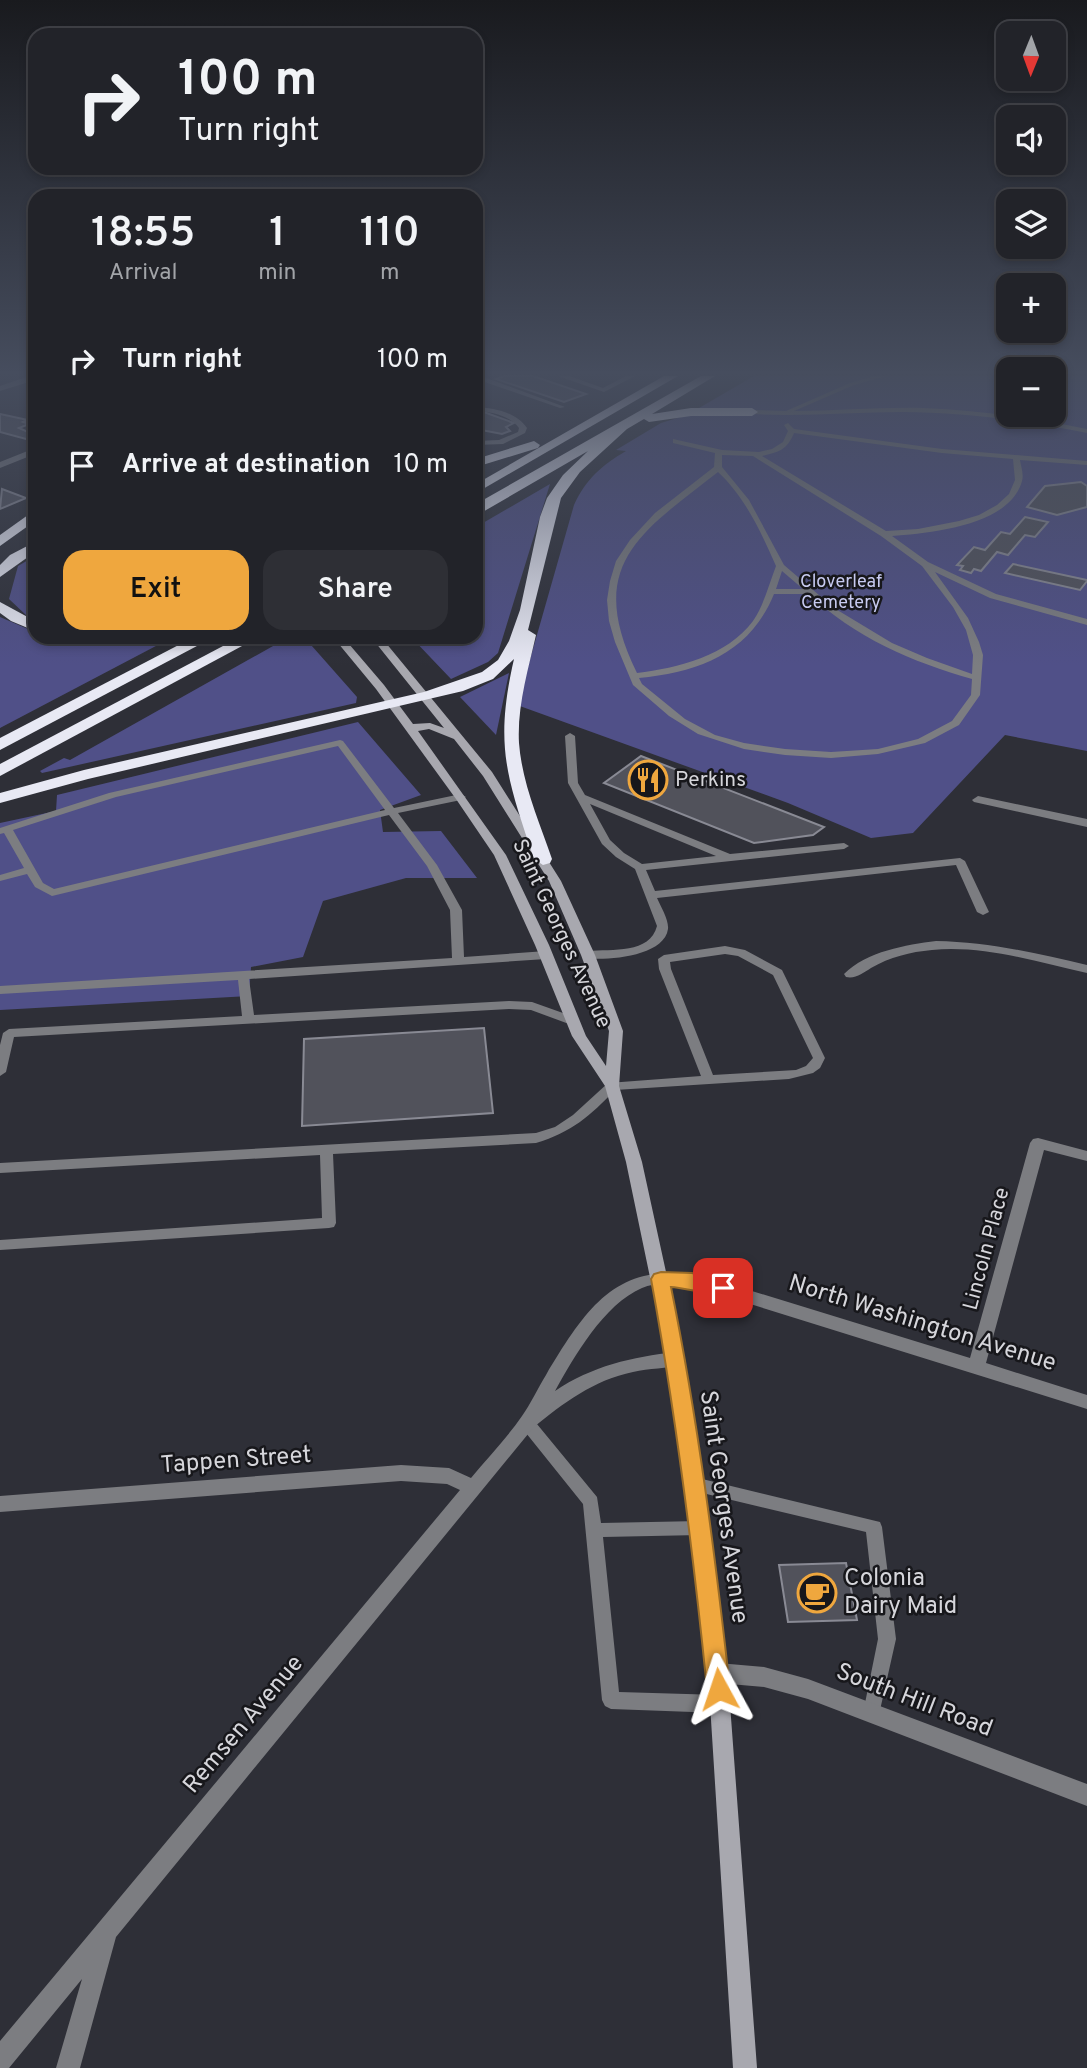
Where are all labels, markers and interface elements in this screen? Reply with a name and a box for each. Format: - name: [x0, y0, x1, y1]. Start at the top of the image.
- north arrow: [996, 21, 1066, 91]
- map controls: [996, 21, 1066, 427]
- text: 100 m: [178, 51, 317, 113]
- icon: right: [63, 56, 154, 147]
- button: sound: [996, 105, 1066, 175]
- text: Turn right: [178, 112, 320, 152]
- button: layers: [996, 189, 1066, 259]
- text: 18:55: [91, 208, 195, 261]
- text: 1: [269, 208, 286, 261]
- text: 110: [360, 208, 420, 261]
- text: Arrival: [109, 259, 177, 288]
- text: min: [258, 259, 297, 288]
- text: m: [380, 259, 400, 288]
- button: +: [996, 273, 1066, 343]
- icon: right: [63, 342, 101, 380]
- text: Turn right: [122, 344, 242, 377]
- text: 100 m: [377, 344, 448, 377]
- button: −: [996, 357, 1066, 427]
- icon: arrive: [63, 447, 101, 485]
- text: Arrive at destination: [122, 449, 370, 482]
- text: 10 m: [393, 449, 448, 482]
- button: Exit: [63, 550, 249, 630]
- button: Share: [263, 550, 448, 630]
- park label: Cloverleaf Cemetery: [800, 571, 882, 615]
- restaurant icon: Perkins: [627, 759, 669, 801]
- place label: Perkins: [675, 767, 746, 794]
- street label: Saint Georges Avenue: [505, 835, 617, 1033]
- street label: Lincoln Place: [958, 1185, 1016, 1313]
- pin: [693, 1258, 753, 1318]
- icon: arrive: [704, 1269, 742, 1307]
- street label: North Washington Avenue: [785, 1269, 1059, 1379]
- street label: Saint Georges Avenue: [692, 1389, 754, 1625]
- street label: Tappen Street: [160, 1441, 312, 1481]
- place label: Colonia Dairy Maid: [844, 1564, 957, 1622]
- cafe icon: Colonia Dairy Maid: [796, 1572, 838, 1614]
- street label: Remsen Avenue: [177, 1650, 311, 1800]
- position arrow: [682, 1652, 756, 1726]
- street label: South Hill Road: [831, 1657, 997, 1745]

